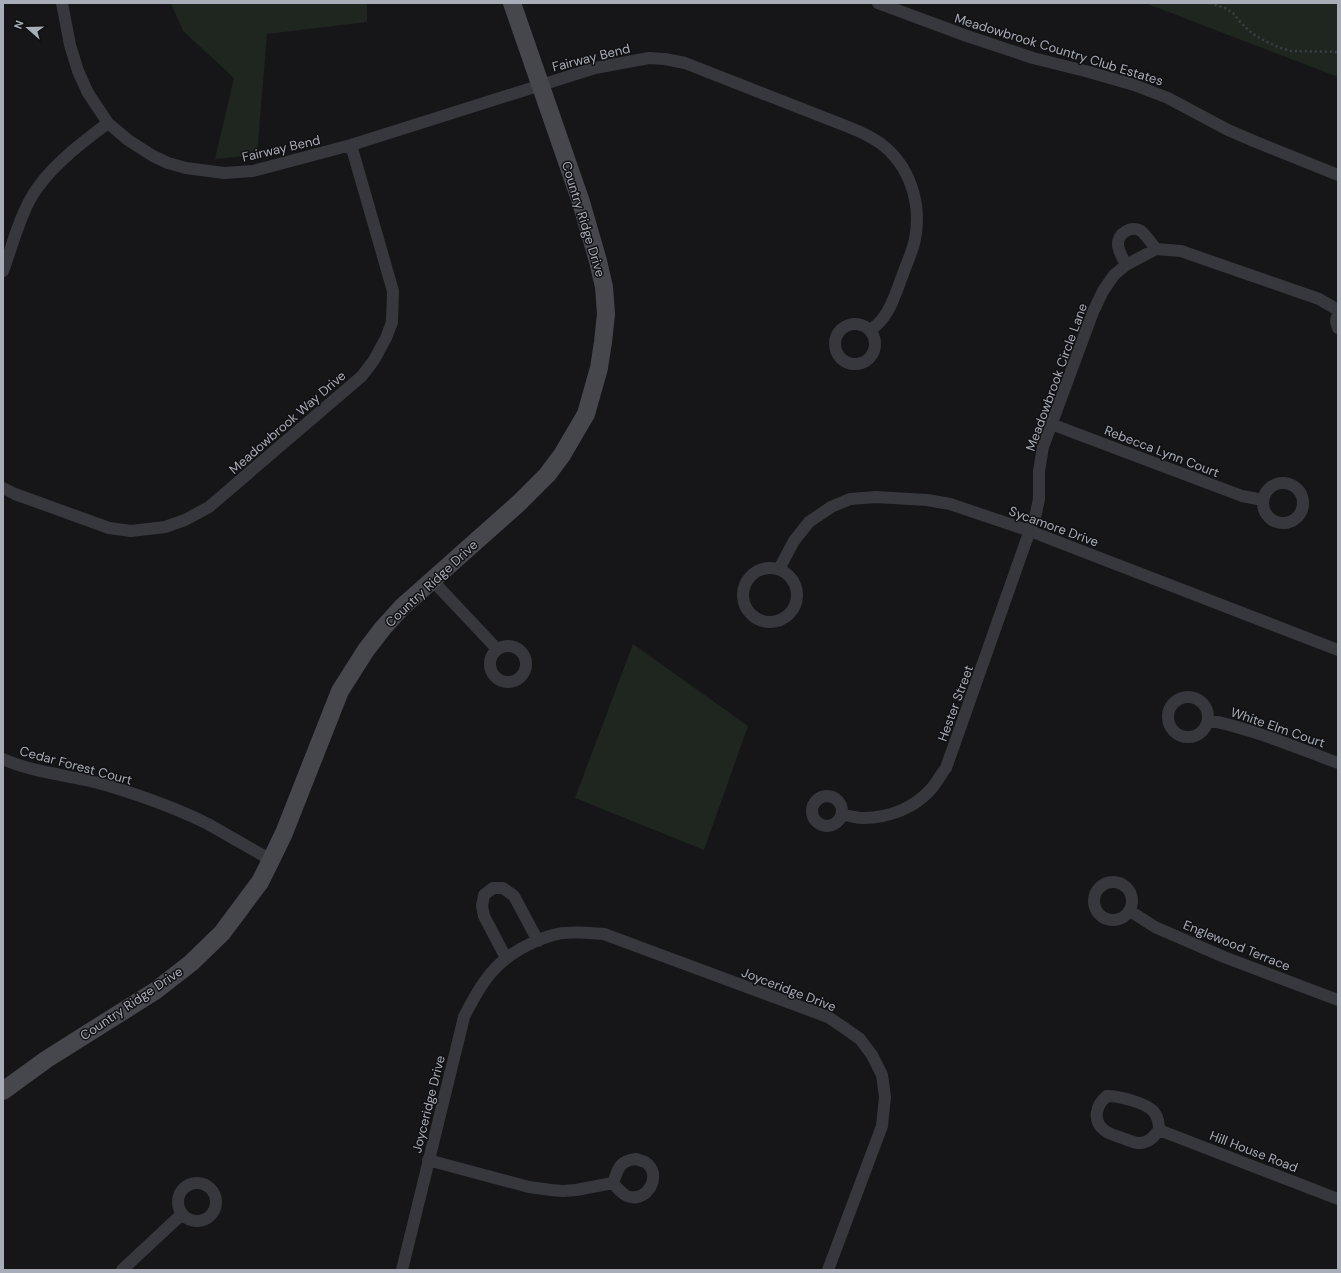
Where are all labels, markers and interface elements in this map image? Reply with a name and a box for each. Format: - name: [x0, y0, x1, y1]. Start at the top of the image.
- north arrow: [8, 8, 48, 48]
- street label: Meadowbrook Country Club Estates: [952, 10, 1165, 89]
- text: N: [11, 18, 27, 31]
- street label: Fairway Bend: [550, 40, 632, 75]
- street label: Fairway Bend: [240, 131, 322, 166]
- street label: Country Ridge Drive: [558, 159, 609, 279]
- street label: Meadowbrook Circle Lane: [1022, 301, 1091, 453]
- street label: Meadowbrook Way Drive: [225, 367, 349, 478]
- street label: Rebecca Lynn Court: [1102, 422, 1222, 481]
- street label: Sycamore Drive: [1007, 502, 1101, 551]
- street label: Country Ridge Drive: [382, 536, 481, 631]
- street label: Hester Street: [934, 663, 977, 744]
- street label: White Elm Court: [1228, 703, 1327, 752]
- street label: Cedar Forest Court: [18, 742, 134, 789]
- street label: Englewood Terrace: [1181, 916, 1293, 975]
- street label: Country Ridge Drive: [77, 963, 186, 1044]
- street label: Joyceridge Drive: [739, 964, 838, 1015]
- street label: Joyceridge Drive: [408, 1054, 449, 1155]
- street label: Hill House Road: [1207, 1127, 1300, 1176]

